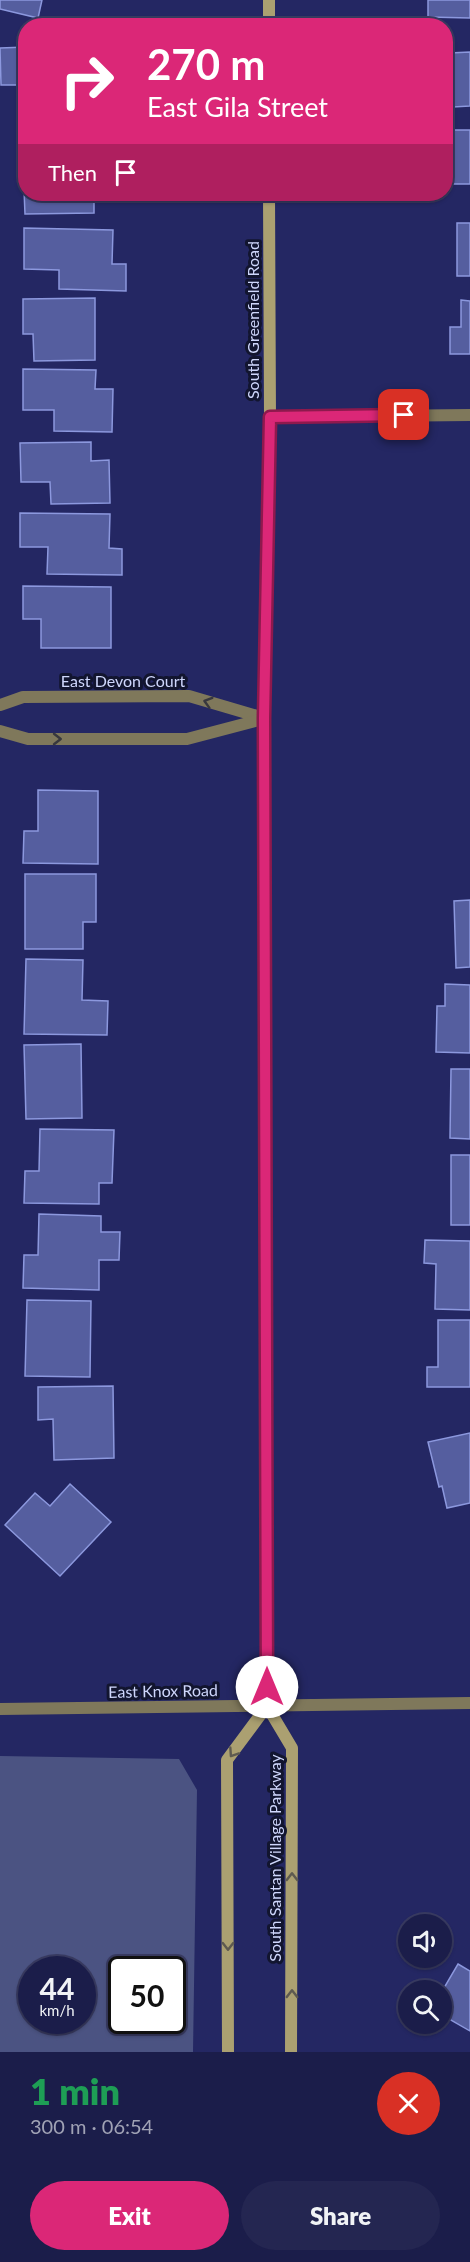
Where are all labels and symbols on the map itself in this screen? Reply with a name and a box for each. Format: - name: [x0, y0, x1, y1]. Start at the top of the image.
- street label: South Greenfield Road: [243, 241, 262, 399]
- pin: [378, 389, 429, 440]
- street label: East Devon Court: [61, 671, 185, 690]
- one-way arrow: [203, 697, 214, 709]
- one-way arrow: [53, 733, 62, 745]
- position arrow: [235, 1655, 299, 1719]
- street label: East Knox Road: [108, 1680, 218, 1701]
- one-way arrow: [229, 1746, 240, 1757]
- street label: South Santan Village Parkway: [265, 1754, 284, 1962]
- one-way arrow: [286, 1873, 298, 1882]
- one-way arrow: [222, 1942, 234, 1951]
- speed limit sign: 50: [108, 1956, 186, 2034]
- one-way arrow: [285, 1989, 298, 1998]

